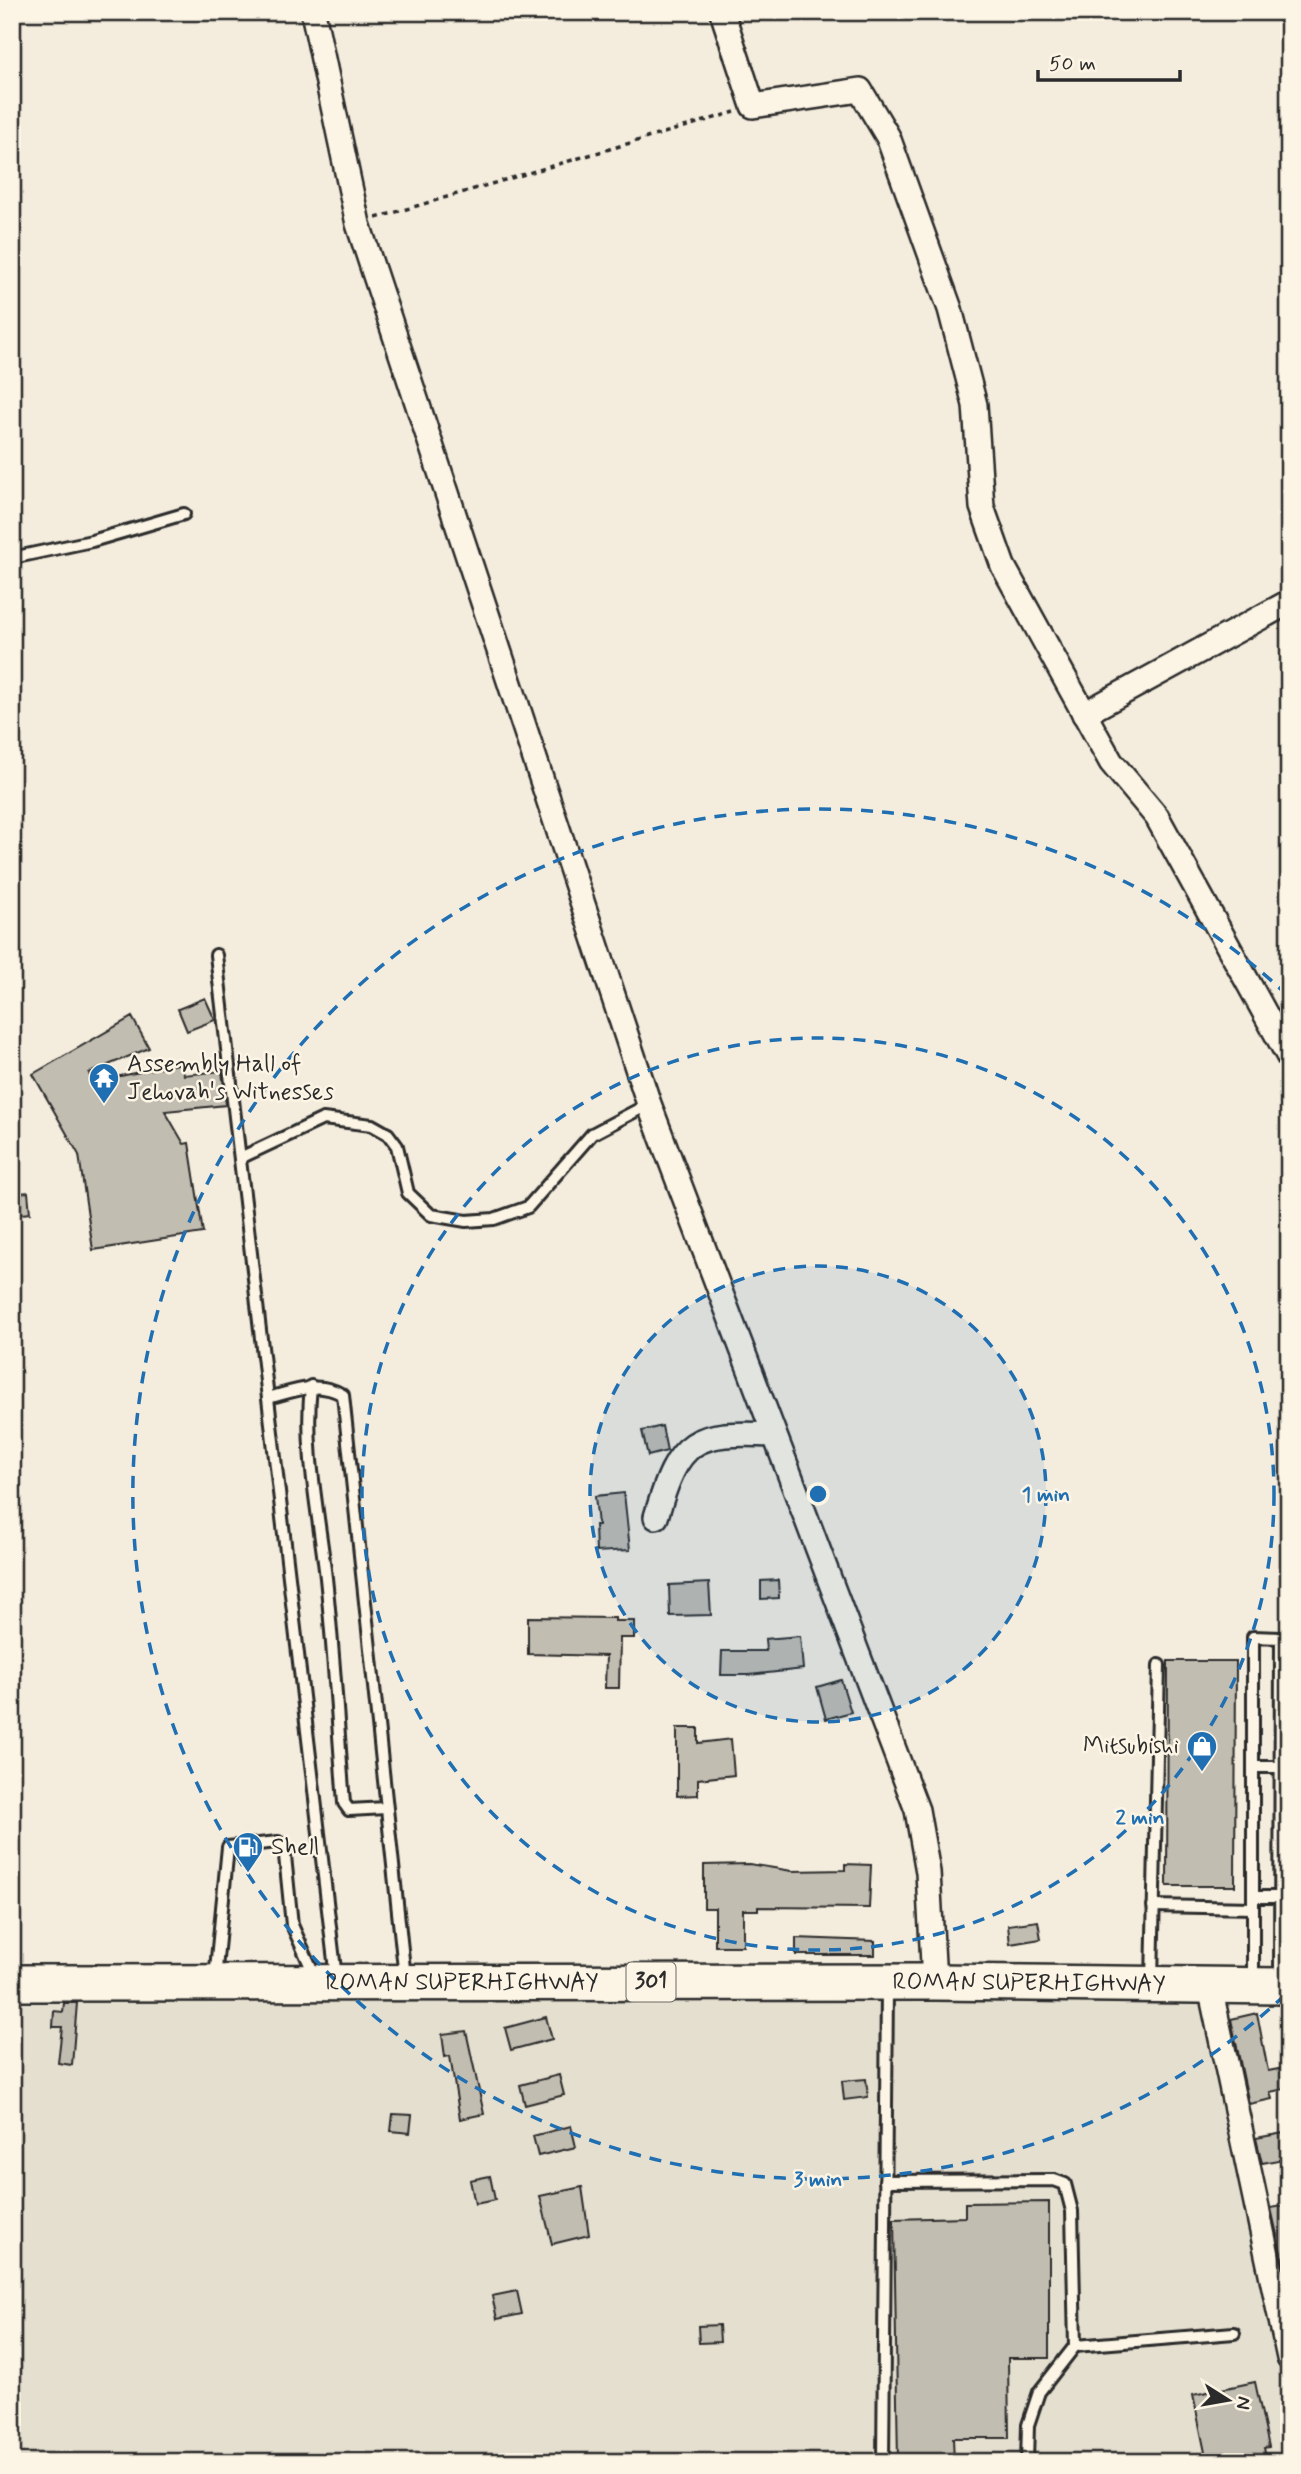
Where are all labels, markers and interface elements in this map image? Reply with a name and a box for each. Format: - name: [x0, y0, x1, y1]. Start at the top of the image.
- scale bar: [1038, 38, 1180, 82]
- text: 50 m: [1049, 50, 1096, 78]
- place label: Assembly Hall of Jehovah's Witnesses: [127, 1049, 334, 1108]
- temple icon: Assembly Hall of Jehovah's Witnesses: [87, 1061, 121, 1105]
- text: 1 min: [1022, 1481, 1070, 1509]
- centre of rings: [806, 1482, 830, 1506]
- shop icon: Mitsubishi: [1185, 1729, 1219, 1773]
- place label: Mitsubishi: [1083, 1731, 1179, 1762]
- text: 2 min: [1115, 1804, 1165, 1832]
- fuel station icon: Shell: [231, 1830, 265, 1874]
- place label: Shell: [271, 1832, 319, 1863]
- road number: 301: [626, 1963, 676, 2002]
- street label: ROMAN SUPERHIGHWAY: [892, 1966, 1166, 2000]
- street label: ROMAN SUPERHIGHWAY: [325, 1967, 599, 1998]
- text: 3 min: [794, 2166, 842, 2194]
- north arrow: [1192, 2366, 1262, 2436]
- text: N: [1230, 2394, 1257, 2412]

